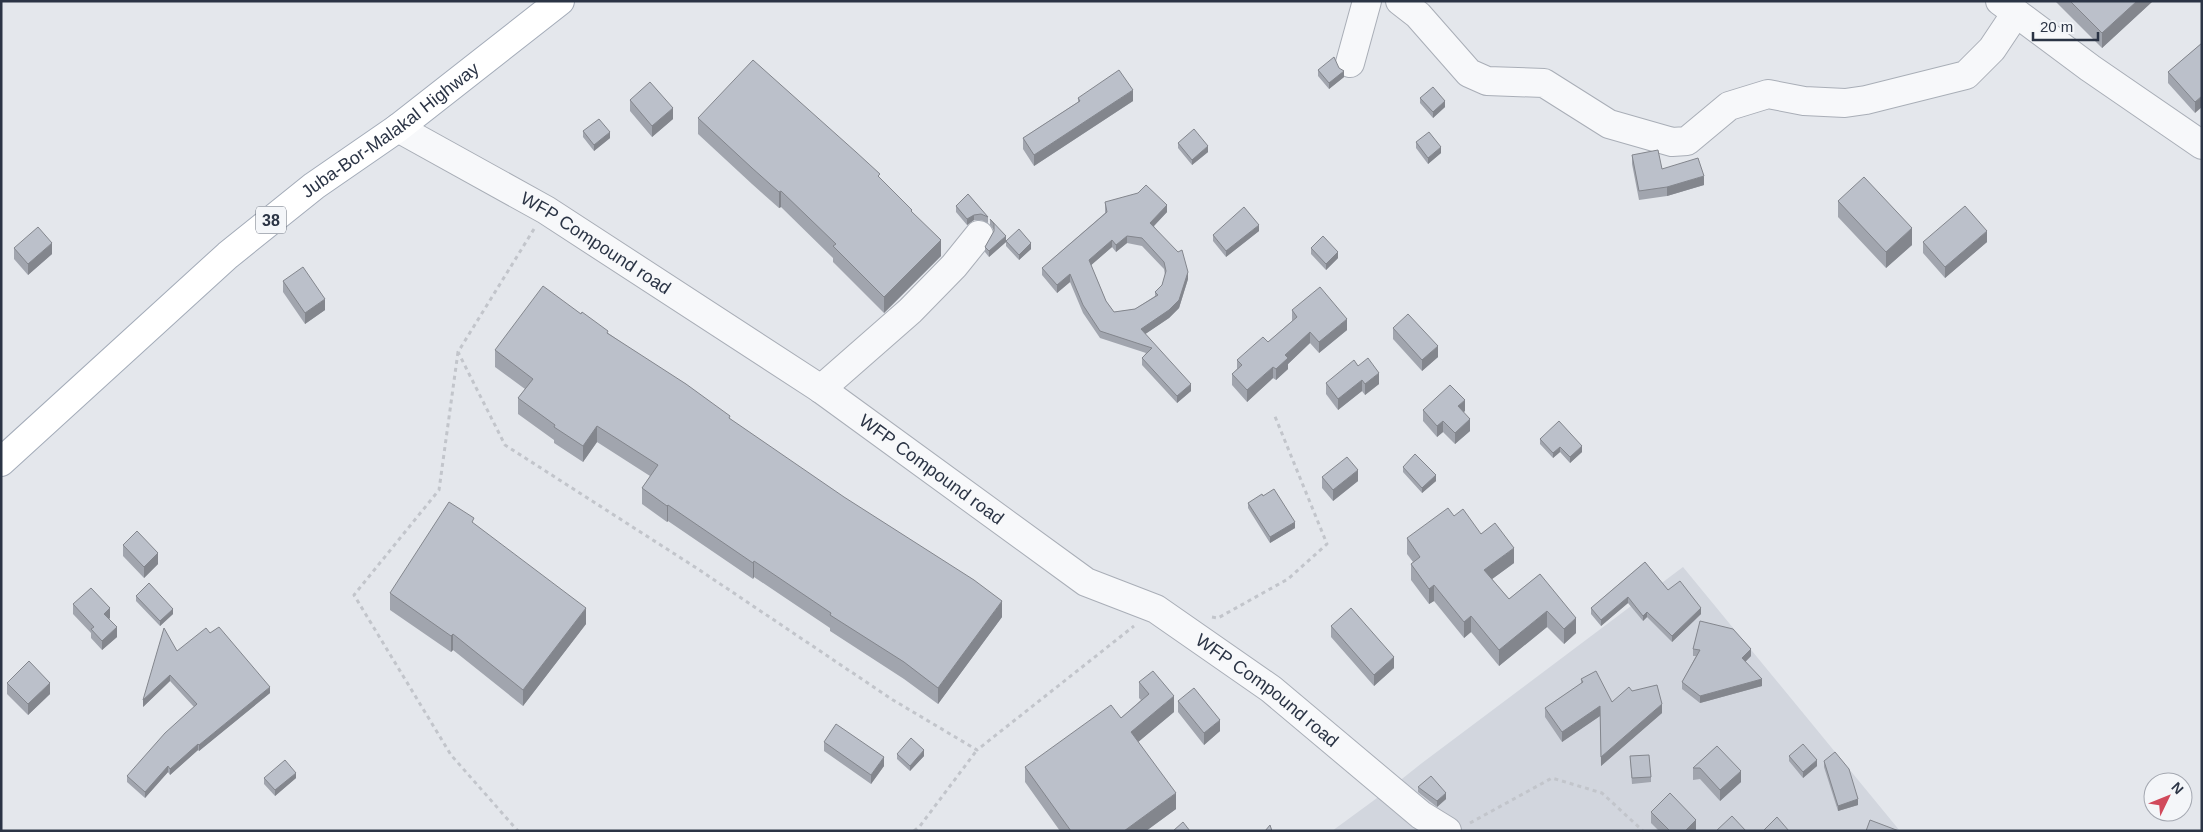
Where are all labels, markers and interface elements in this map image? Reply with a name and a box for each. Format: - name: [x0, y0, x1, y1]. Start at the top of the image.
- scale bar: [2033, 10, 2098, 42]
- text: 20 m: [2040, 18, 2073, 35]
- street label: Juba-Bor-Malakal Highway: [298, 58, 483, 202]
- street label: WFP Compound road: [517, 188, 674, 298]
- road number: 38: [256, 206, 286, 234]
- street label: WFP Compound road: [855, 410, 1008, 529]
- street label: WFP Compound road: [1192, 630, 1342, 751]
- north arrow: [2143, 772, 2193, 822]
- text: N: [2168, 779, 2187, 797]

